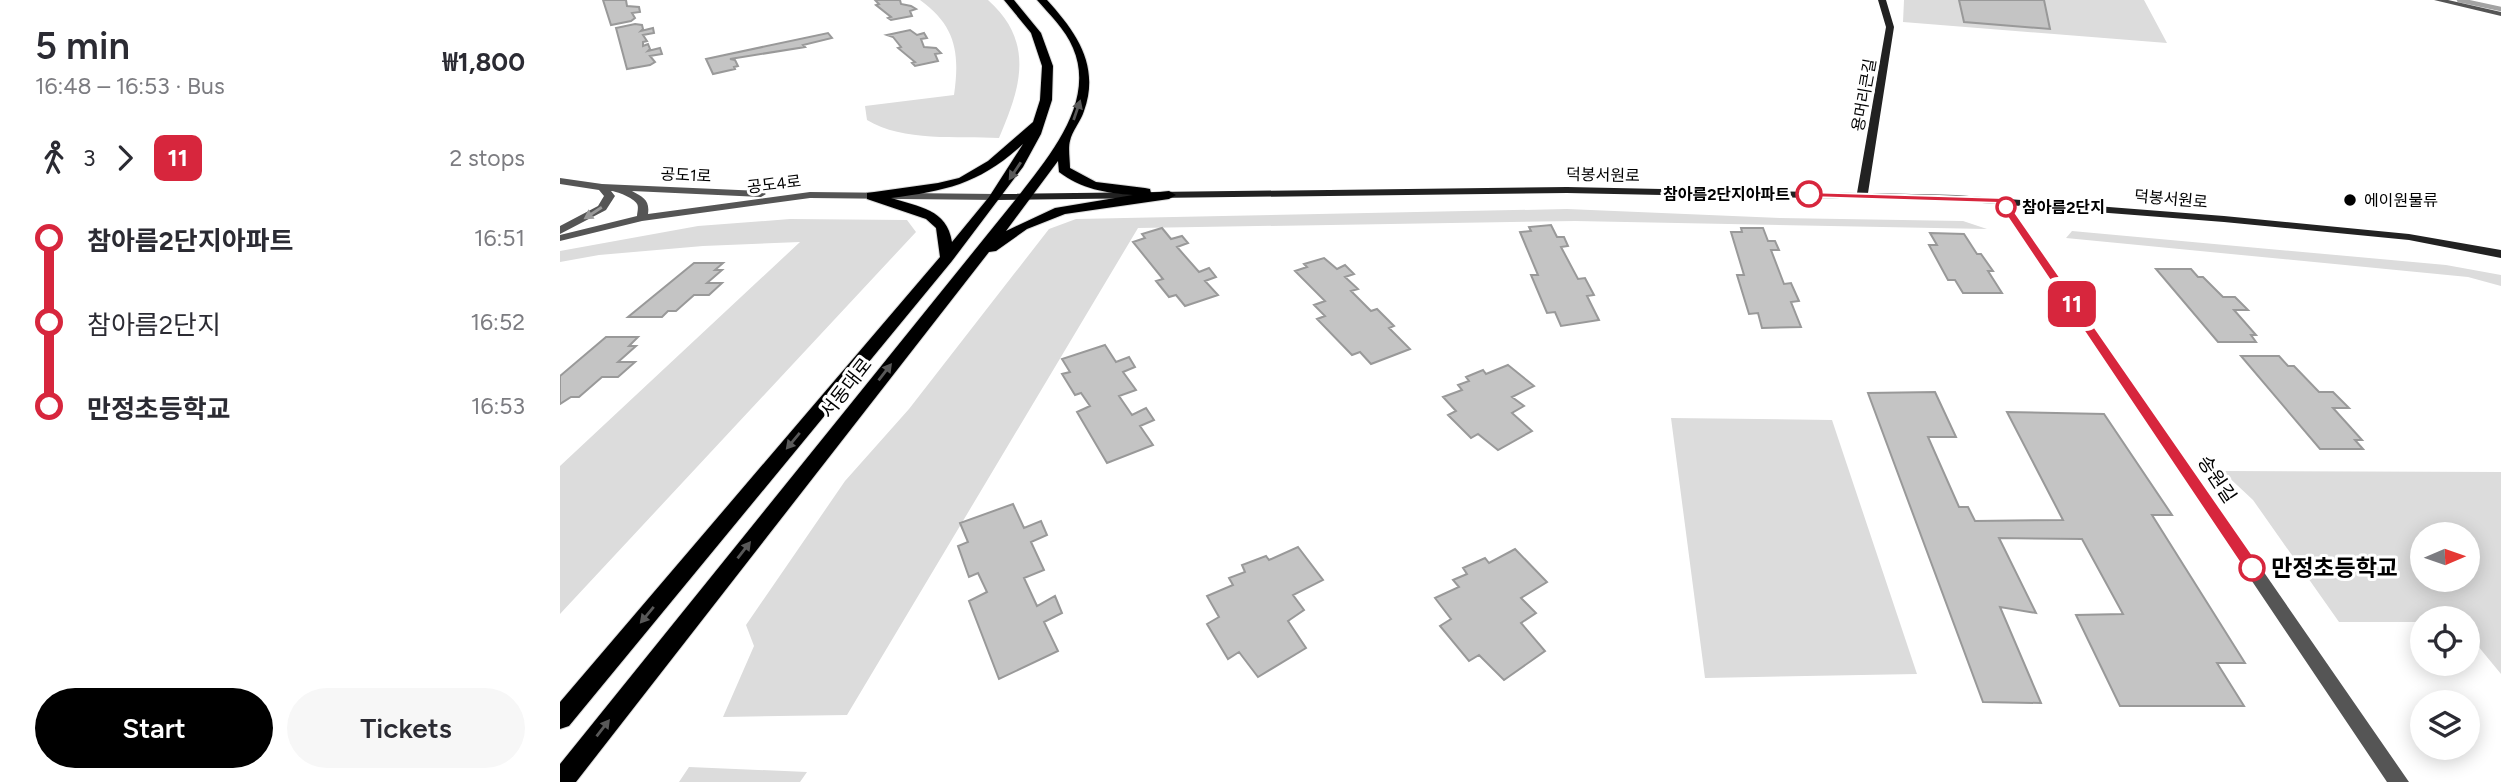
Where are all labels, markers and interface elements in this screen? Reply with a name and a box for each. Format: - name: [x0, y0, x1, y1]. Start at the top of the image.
- text: 5 min: [35, 23, 130, 69]
- text: ₩1,800: [442, 46, 525, 78]
- street label: 용머리큰길: [1848, 57, 1880, 133]
- text: 16:48 – 16:53 · Bus: [35, 72, 225, 100]
- one-way arrow: [1072, 100, 1083, 121]
- icon: walk: [35, 139, 73, 177]
- icon: forward: [106, 139, 144, 177]
- text: 11: [168, 143, 188, 172]
- text: 3: [83, 144, 96, 172]
- text: 2 stops: [449, 144, 525, 172]
- one-way arrow: [1009, 161, 1022, 181]
- street label: 공도1로: [660, 164, 712, 186]
- street label: 덕봉서원로: [1566, 165, 1640, 185]
- street label: 공도4로: [746, 171, 802, 197]
- marker: 참아름2단지아파트: [1796, 181, 1822, 207]
- place label: 참아름2단지아파트: [1663, 185, 1790, 204]
- street label: 덕봉서원로: [2134, 186, 2209, 212]
- place label: 에이원물류: [2364, 191, 2438, 210]
- marker: 에이원물류: [2342, 192, 2358, 208]
- marker: 참아름2단지: [1996, 197, 2016, 217]
- place label: 참아름2단지: [2022, 198, 2105, 217]
- one-way arrow: [583, 206, 603, 219]
- text: 16:51: [474, 224, 525, 252]
- text: 참아름2단지아파트: [87, 225, 293, 257]
- line badge: 11: [2040, 281, 2104, 327]
- text: 11: [2062, 289, 2082, 318]
- text: 16:52: [471, 308, 525, 336]
- text: 참아름2단지: [87, 309, 221, 341]
- street label: 서동대로: [815, 353, 877, 423]
- one-way arrow: [878, 363, 893, 381]
- text: 16:53: [471, 392, 525, 420]
- text: 만정초등학교: [87, 393, 231, 425]
- one-way arrow: [785, 432, 801, 450]
- street label: 송원길: [2193, 451, 2241, 507]
- north arrow: [2410, 522, 2480, 592]
- map controls: [2410, 522, 2480, 760]
- one-way arrow: [737, 541, 751, 559]
- place label: 만정초등학교: [2271, 554, 2398, 582]
- marker: 만정초등학교: [2239, 555, 2265, 581]
- button: locate: [2410, 606, 2480, 676]
- one-way arrow: [640, 607, 655, 624]
- button: Start: [35, 688, 273, 768]
- button: Tickets: [287, 688, 525, 768]
- button: layers: [2410, 690, 2480, 760]
- one-way arrow: [596, 720, 611, 738]

